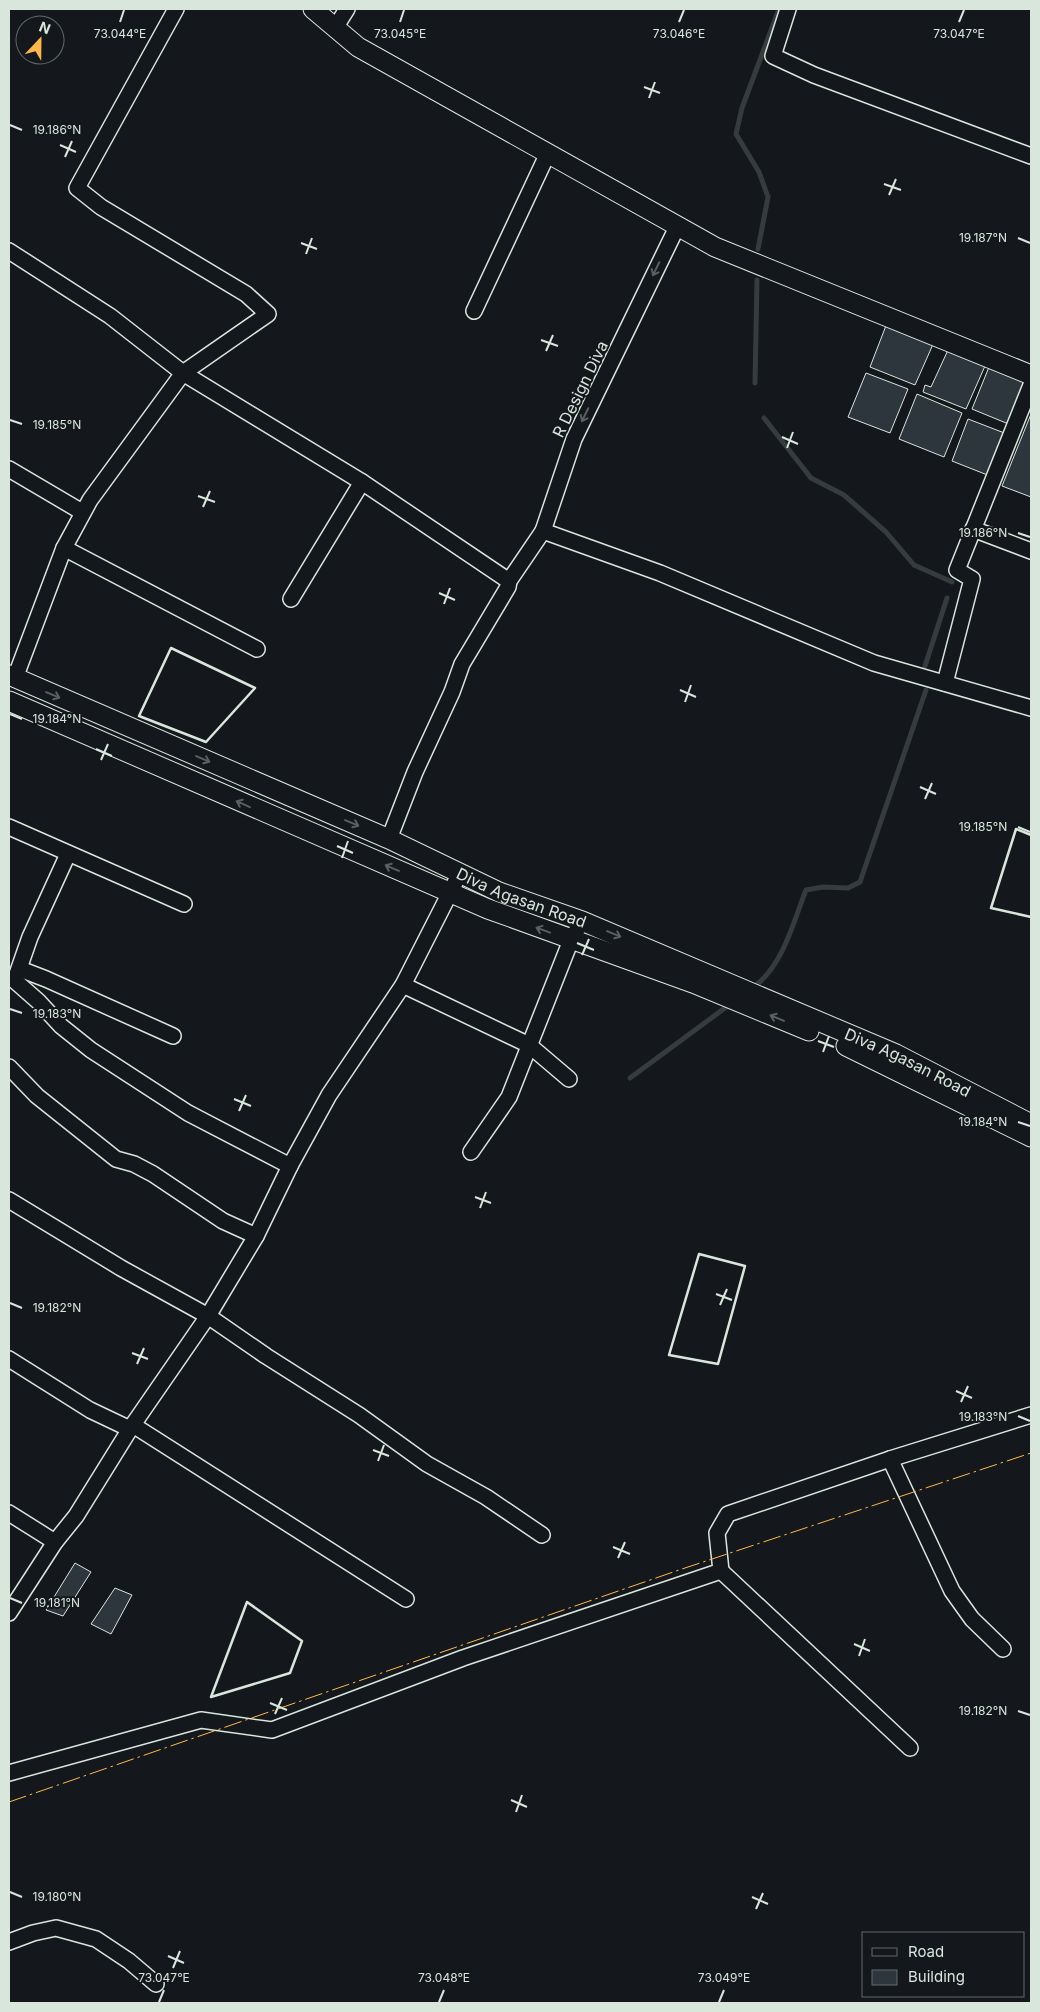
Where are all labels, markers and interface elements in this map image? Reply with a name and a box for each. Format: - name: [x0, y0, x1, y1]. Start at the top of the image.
- north arrow: [15, 15, 65, 65]
- text: N: [37, 18, 53, 37]
- text: 73.044°E: [94, 26, 146, 41]
- text: 73.045°E: [374, 26, 426, 41]
- text: 73.046°E: [653, 26, 705, 41]
- text: 73.047°E: [933, 26, 985, 41]
- text: 19.186°N: [33, 122, 81, 137]
- text: 19.187°N: [959, 230, 1007, 245]
- one-way arrow: [651, 261, 661, 276]
- street label: R Design Diva: [548, 337, 612, 441]
- one-way arrow: [580, 408, 590, 423]
- text: 19.185°N: [33, 417, 81, 432]
- text: 19.186°N: [959, 525, 1007, 540]
- one-way arrow: [45, 690, 60, 700]
- text: 19.184°N: [33, 711, 81, 726]
- one-way arrow: [195, 754, 210, 764]
- one-way arrow: [236, 798, 251, 808]
- one-way arrow: [344, 818, 359, 828]
- text: 19.185°N: [959, 819, 1007, 834]
- one-way arrow: [385, 863, 400, 873]
- street label: Diva Agasan Road: [453, 863, 589, 932]
- one-way arrow: [535, 925, 551, 934]
- one-way arrow: [606, 930, 621, 940]
- text: 19.183°N: [33, 1006, 81, 1021]
- one-way arrow: [770, 1012, 785, 1022]
- street label: Diva Agasan Road: [842, 1023, 974, 1101]
- text: 19.184°N: [959, 1114, 1007, 1129]
- text: 19.182°N: [33, 1300, 81, 1315]
- text: 19.183°N: [959, 1409, 1007, 1424]
- text: 19.181°N: [34, 1595, 80, 1610]
- text: 19.182°N: [959, 1703, 1007, 1718]
- text: 19.180°N: [33, 1889, 81, 1904]
- legend: [862, 1932, 1025, 1997]
- text: Road: [908, 1942, 944, 1961]
- text: Building: [908, 1967, 965, 1986]
- text: 73.047°E: [138, 1970, 190, 1985]
- text: 73.048°E: [418, 1970, 470, 1985]
- text: 73.049°E: [698, 1970, 750, 1985]

